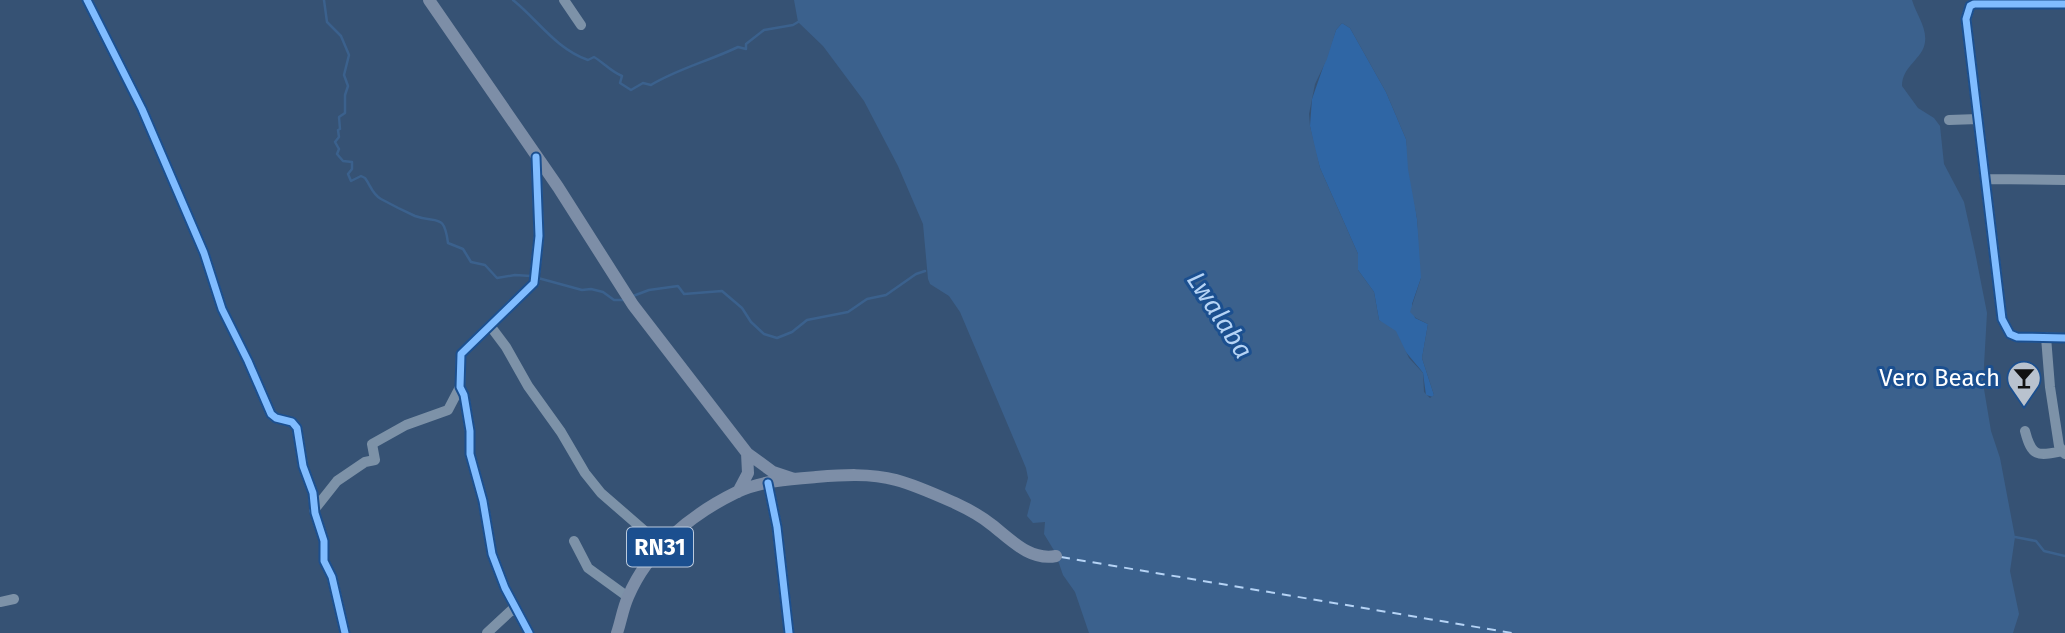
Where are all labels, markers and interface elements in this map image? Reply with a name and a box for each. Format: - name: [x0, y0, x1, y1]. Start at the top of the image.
- water label: Lwalaba: [1180, 266, 1259, 364]
- bar icon: Vero Beach: [2005, 359, 2043, 408]
- place label: Vero Beach: [1879, 364, 2000, 392]
- road number: RN31: [627, 527, 693, 566]

